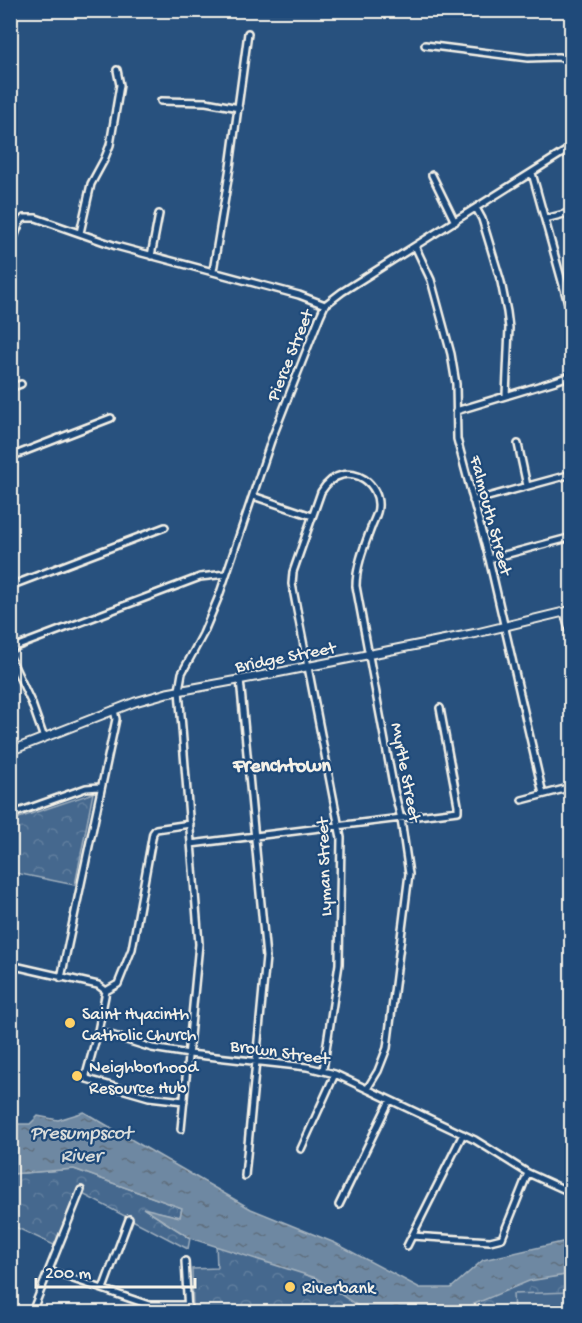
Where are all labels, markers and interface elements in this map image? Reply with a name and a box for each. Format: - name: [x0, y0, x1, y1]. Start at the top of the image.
- street label: Pierce Street: [263, 305, 320, 406]
- street label: Falmouth Street: [463, 453, 516, 579]
- street label: Bridge Street: [233, 638, 339, 679]
- street label: Myrtle Street: [385, 721, 425, 825]
- district label: Frenchtown: [232, 756, 332, 779]
- street label: Lyman Street: [313, 815, 338, 917]
- place label: Saint Hyacinth Catholic Church: [82, 1005, 197, 1047]
- marker: Saint Hyacinth Catholic Church: [63, 1016, 77, 1030]
- street label: Brown Street: [228, 1036, 332, 1071]
- place label: Neighborhood Resource Hub: [89, 1058, 199, 1100]
- marker: Neighborhood Resource Hub: [70, 1069, 84, 1083]
- water label: Presumpscot River: [30, 1123, 136, 1169]
- scale bar: [36, 1251, 195, 1289]
- text: 200 m: [45, 1264, 92, 1285]
- place label: Riverbank: [302, 1279, 377, 1300]
- marker: Riverbank: [283, 1280, 297, 1294]

